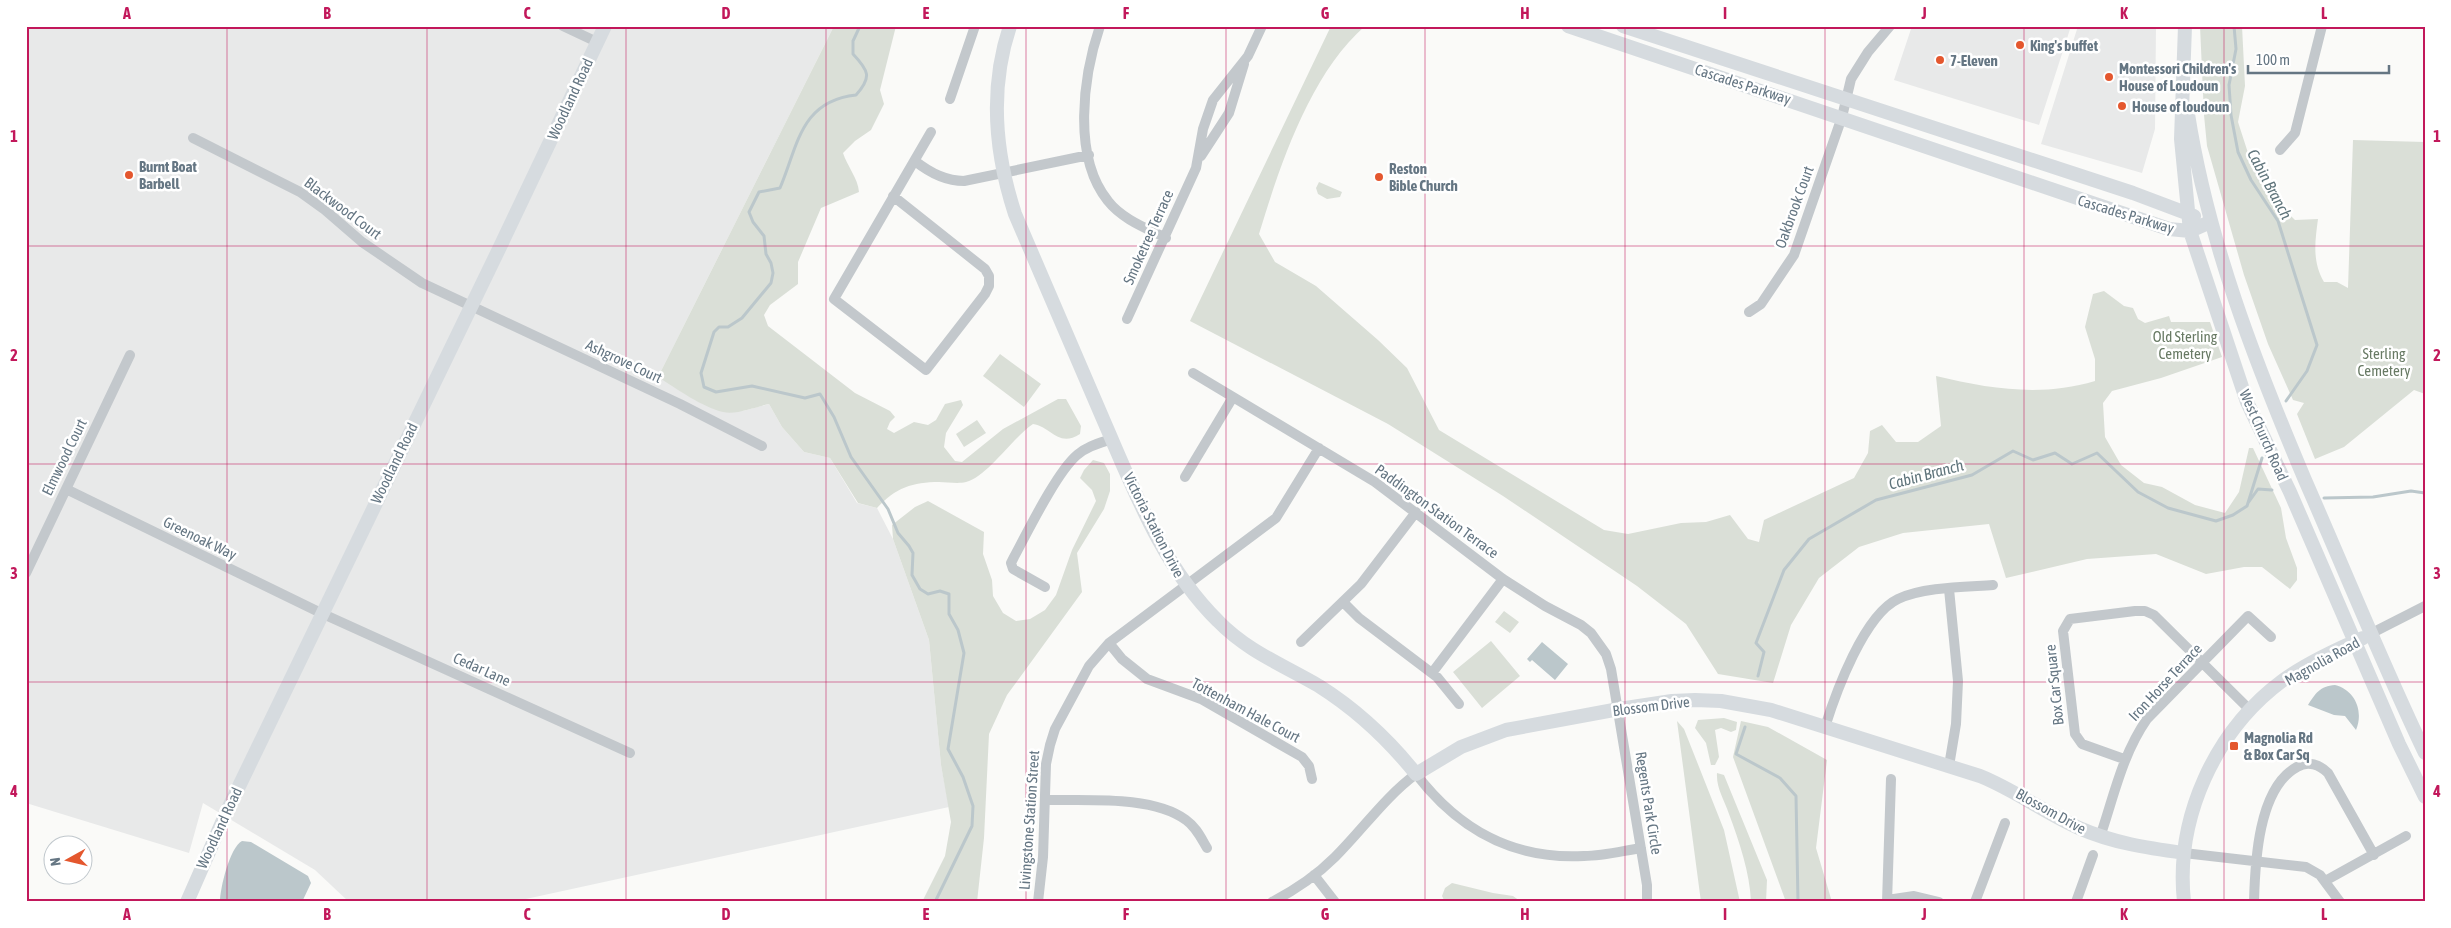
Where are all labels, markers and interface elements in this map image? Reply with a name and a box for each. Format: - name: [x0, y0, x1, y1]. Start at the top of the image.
- text: A: [122, 4, 131, 22]
- text: B: [323, 4, 331, 22]
- text: C: [523, 4, 531, 22]
- text: D: [722, 4, 731, 22]
- text: E: [923, 4, 930, 22]
- text: F: [1123, 4, 1130, 22]
- text: G: [1321, 4, 1330, 22]
- text: H: [1520, 4, 1530, 22]
- text: I: [1723, 4, 1727, 22]
- text: J: [1920, 4, 1927, 22]
- text: K: [2120, 4, 2128, 22]
- text: L: [2321, 4, 2328, 22]
- place label: King's buffet: [2030, 37, 2099, 54]
- marker: King's buffet: [2014, 39, 2026, 51]
- scale bar: [2248, 42, 2390, 74]
- text: 100 m: [2256, 51, 2290, 68]
- place label: 7-Eleven: [1950, 52, 1998, 69]
- marker: 7-Eleven: [1934, 54, 1946, 66]
- street label: Woodland Road: [544, 56, 596, 142]
- street label: Cascades Parkway: [1693, 60, 1793, 108]
- place label: Montessori Children's House of Loudoun: [2119, 60, 2237, 94]
- marker: Montessori Children's House of Loudoun: [2103, 71, 2115, 83]
- place label: House of loudoun: [2132, 98, 2229, 115]
- marker: House of loudoun: [2116, 100, 2128, 112]
- text: 1: [10, 127, 18, 145]
- text: 1: [2433, 127, 2441, 145]
- water label: Cabin Branch: [2244, 146, 2296, 222]
- place label: Burnt Boat Barbell: [139, 158, 198, 192]
- place label: Reston Bible Church: [1389, 160, 1458, 194]
- street label: Oakbrook Court: [1771, 164, 1817, 250]
- marker: Burnt Boat Barbell: [123, 169, 135, 181]
- marker: Reston Bible Church: [1373, 171, 1385, 183]
- street label: Blackwood Court: [301, 174, 385, 242]
- street label: Smoketree Terrace: [1119, 187, 1177, 287]
- street label: Cascades Parkway: [2076, 191, 2176, 237]
- park label: Old Sterling Cemetery: [2153, 328, 2218, 362]
- street label: Ashgrove Court: [583, 336, 665, 386]
- park label: Sterling Cemetery: [2358, 345, 2410, 379]
- text: 2: [10, 346, 18, 364]
- text: 2: [2433, 346, 2441, 364]
- street label: West Church Road: [2236, 387, 2292, 483]
- street label: Elmwood Court: [38, 416, 90, 498]
- street label: Woodland Road: [367, 420, 421, 506]
- water label: Cabin Branch: [1887, 455, 1966, 493]
- street label: Paddington Station Terrace: [1372, 461, 1502, 562]
- street label: Victoria Station Drive: [1120, 470, 1188, 580]
- street label: Greenoak Way: [161, 513, 239, 563]
- text: 3: [10, 564, 18, 582]
- text: 3: [2433, 564, 2441, 582]
- street label: Magnolia Road: [2282, 633, 2362, 689]
- street label: Iron Horse Terrace: [2125, 640, 2205, 724]
- street label: Box Car Square: [2041, 644, 2067, 726]
- street label: Cedar Lane: [451, 649, 513, 689]
- street label: Tottenham Hale Court: [1189, 674, 1303, 746]
- street label: Blossom Drive: [1611, 693, 1691, 719]
- place label: Magnolia Rd & Box Car Sq: [2244, 729, 2313, 763]
- marker: Magnolia Rd & Box Car Sq: [2228, 740, 2240, 752]
- street label: Livingstone Station Street: [1016, 750, 1042, 890]
- street label: Regents Park Circle: [1632, 750, 1666, 856]
- text: 4: [9, 782, 18, 800]
- text: 4: [2432, 782, 2441, 800]
- street label: Woodland Road: [193, 785, 245, 871]
- street label: Blossom Drive: [2013, 785, 2089, 837]
- north arrow: [42, 836, 92, 886]
- text: N: [47, 857, 64, 867]
- text: A: [122, 905, 131, 923]
- text: B: [323, 905, 331, 923]
- text: C: [523, 905, 531, 923]
- text: D: [722, 905, 731, 923]
- text: E: [923, 905, 930, 923]
- text: F: [1123, 905, 1130, 923]
- text: G: [1321, 905, 1330, 923]
- text: H: [1520, 905, 1530, 923]
- text: I: [1723, 905, 1727, 923]
- text: J: [1920, 905, 1927, 923]
- text: K: [2120, 905, 2128, 923]
- text: L: [2321, 905, 2328, 923]

